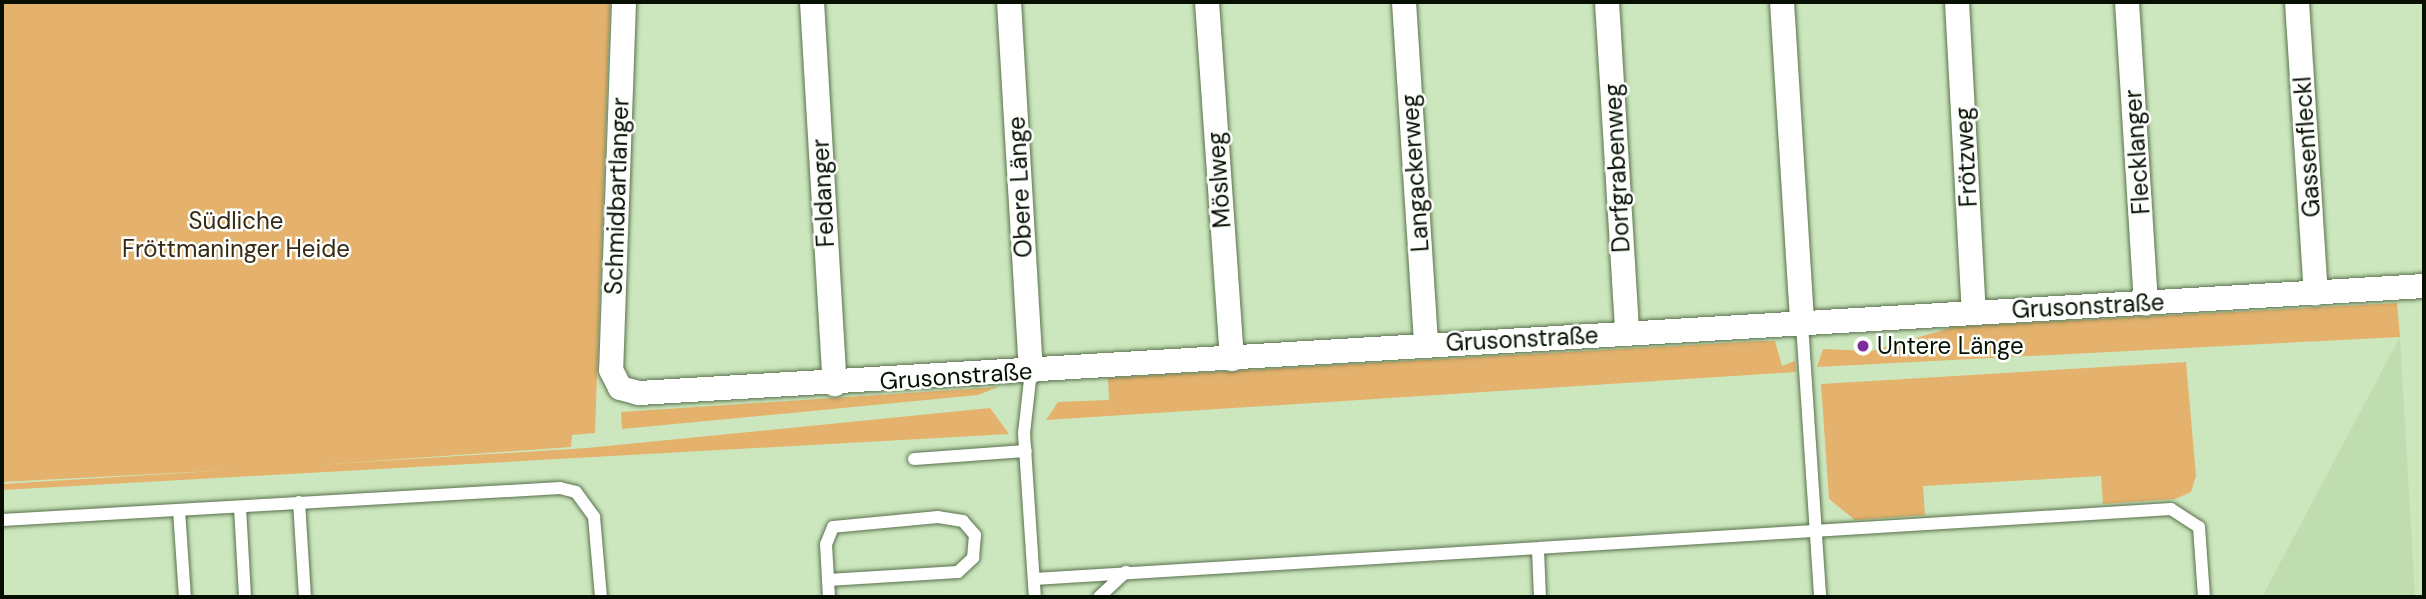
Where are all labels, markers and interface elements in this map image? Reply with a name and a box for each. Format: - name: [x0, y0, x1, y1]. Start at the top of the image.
- street label: Gassenfleckl: [2288, 76, 2326, 218]
- street label: Dorfgrabenweg: [1598, 83, 1636, 253]
- street label: Flecklanger: [2118, 89, 2156, 215]
- street label: Langackerweg: [1395, 93, 1435, 253]
- street label: Schmidbartlanger: [599, 97, 635, 295]
- street label: Frötzweg: [1949, 106, 1983, 208]
- street label: Obere Länge: [1002, 115, 1038, 259]
- street label: Möslweg: [1201, 131, 1237, 229]
- street label: Feldanger: [806, 138, 840, 248]
- park label: Südliche Fröttmaninger Heide: [122, 207, 350, 263]
- street label: Grusonstraße: [2011, 288, 2165, 324]
- street label: Grusonstraße: [1445, 321, 1599, 357]
- place label: Untere Länge: [1877, 332, 2024, 360]
- marker: Untere Länge: [1855, 338, 1871, 354]
- street label: Grusonstraße: [879, 356, 1033, 396]

